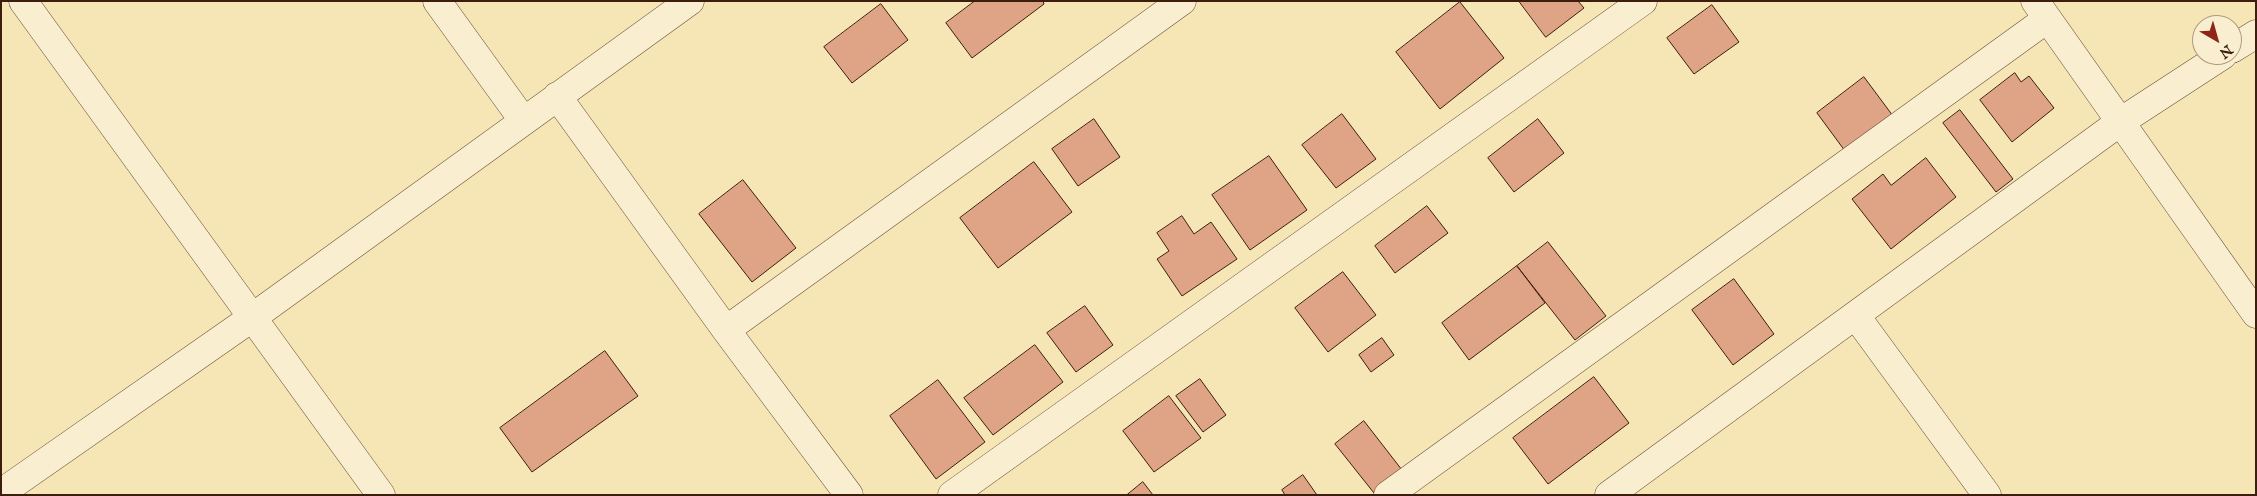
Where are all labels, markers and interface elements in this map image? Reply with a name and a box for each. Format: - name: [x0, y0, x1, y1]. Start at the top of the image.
- north arrow: [2192, 15, 2242, 65]
- text: N: [2215, 40, 2236, 62]

